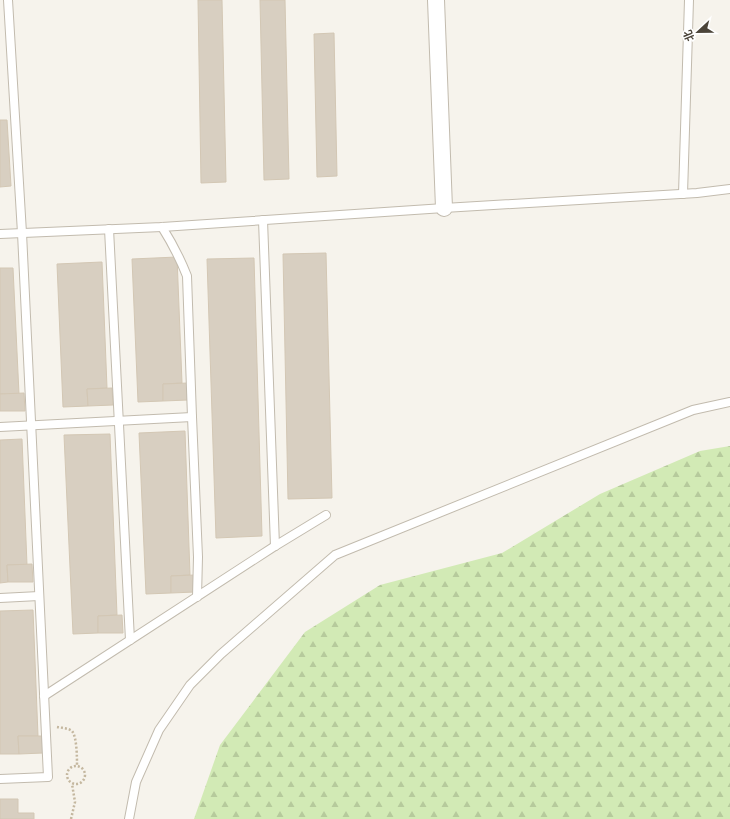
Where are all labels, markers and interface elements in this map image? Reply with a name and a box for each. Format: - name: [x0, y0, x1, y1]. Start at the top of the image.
- north arrow: [678, 12, 718, 52]
- text: 北: [679, 28, 698, 44]

